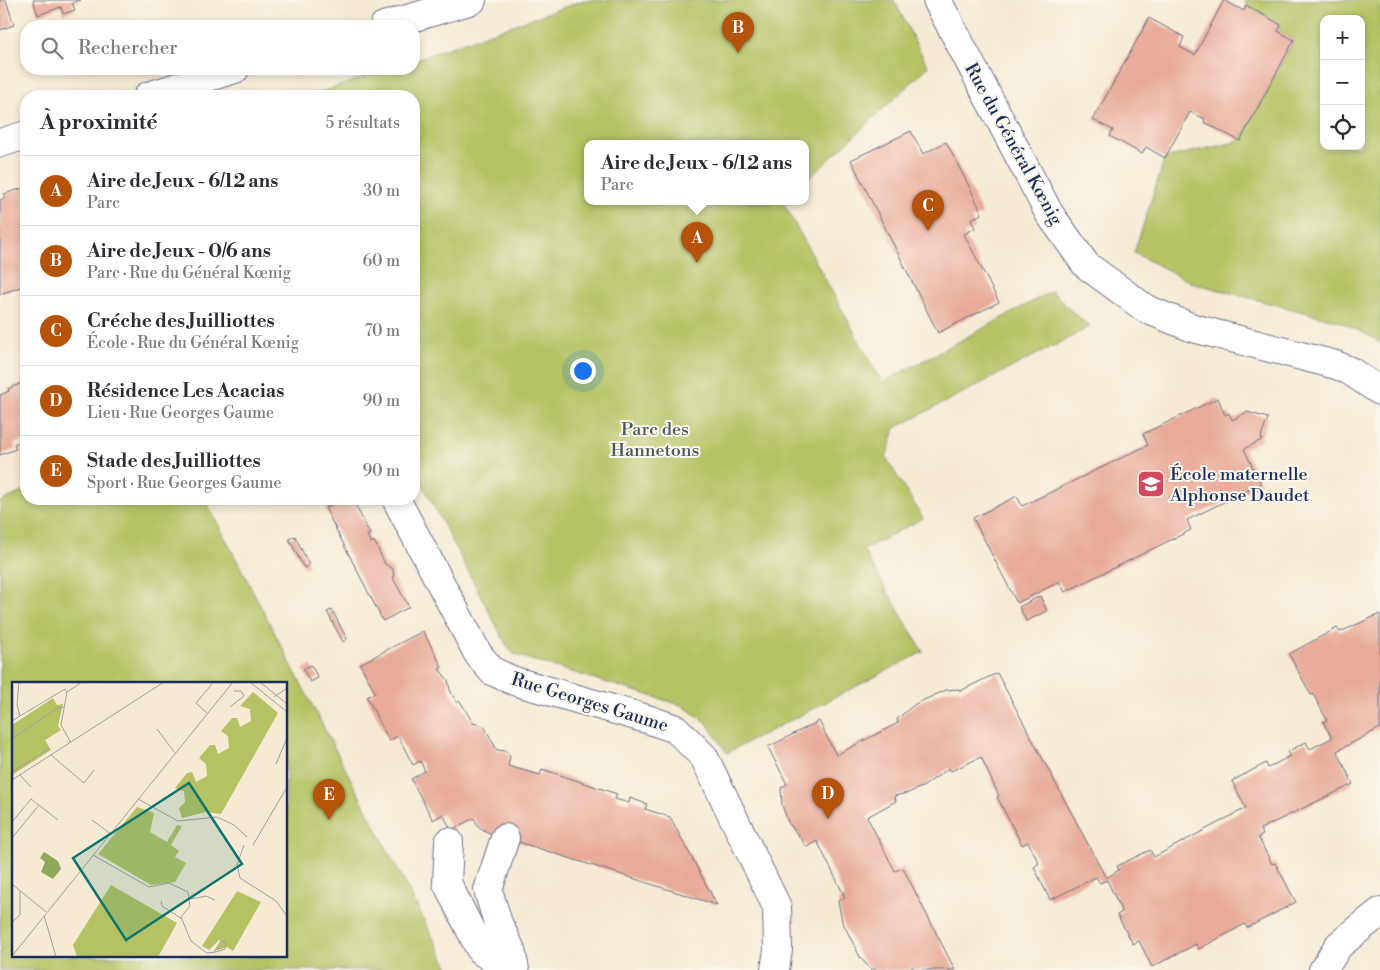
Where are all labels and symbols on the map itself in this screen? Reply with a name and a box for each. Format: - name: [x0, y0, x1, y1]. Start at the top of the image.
- pin: B: [722, 12, 754, 53]
- street label: Rue du Général Kœnig: [959, 59, 1068, 230]
- pin: C: [912, 190, 944, 231]
- pin: A: [681, 222, 713, 263]
- your location: [570, 358, 596, 384]
- park label: Parc des Hannetons: [611, 418, 700, 462]
- place label: École maternelle Alphonse Daudet: [1169, 463, 1310, 507]
- school or university icon: École maternelle Alphonse Daudet: [1136, 469, 1166, 499]
- street label: Rue Georges Gaume: [509, 668, 671, 737]
- inset map: [12, 682, 288, 958]
- pin: D: [812, 778, 844, 819]
- pin: E: [313, 779, 345, 820]

